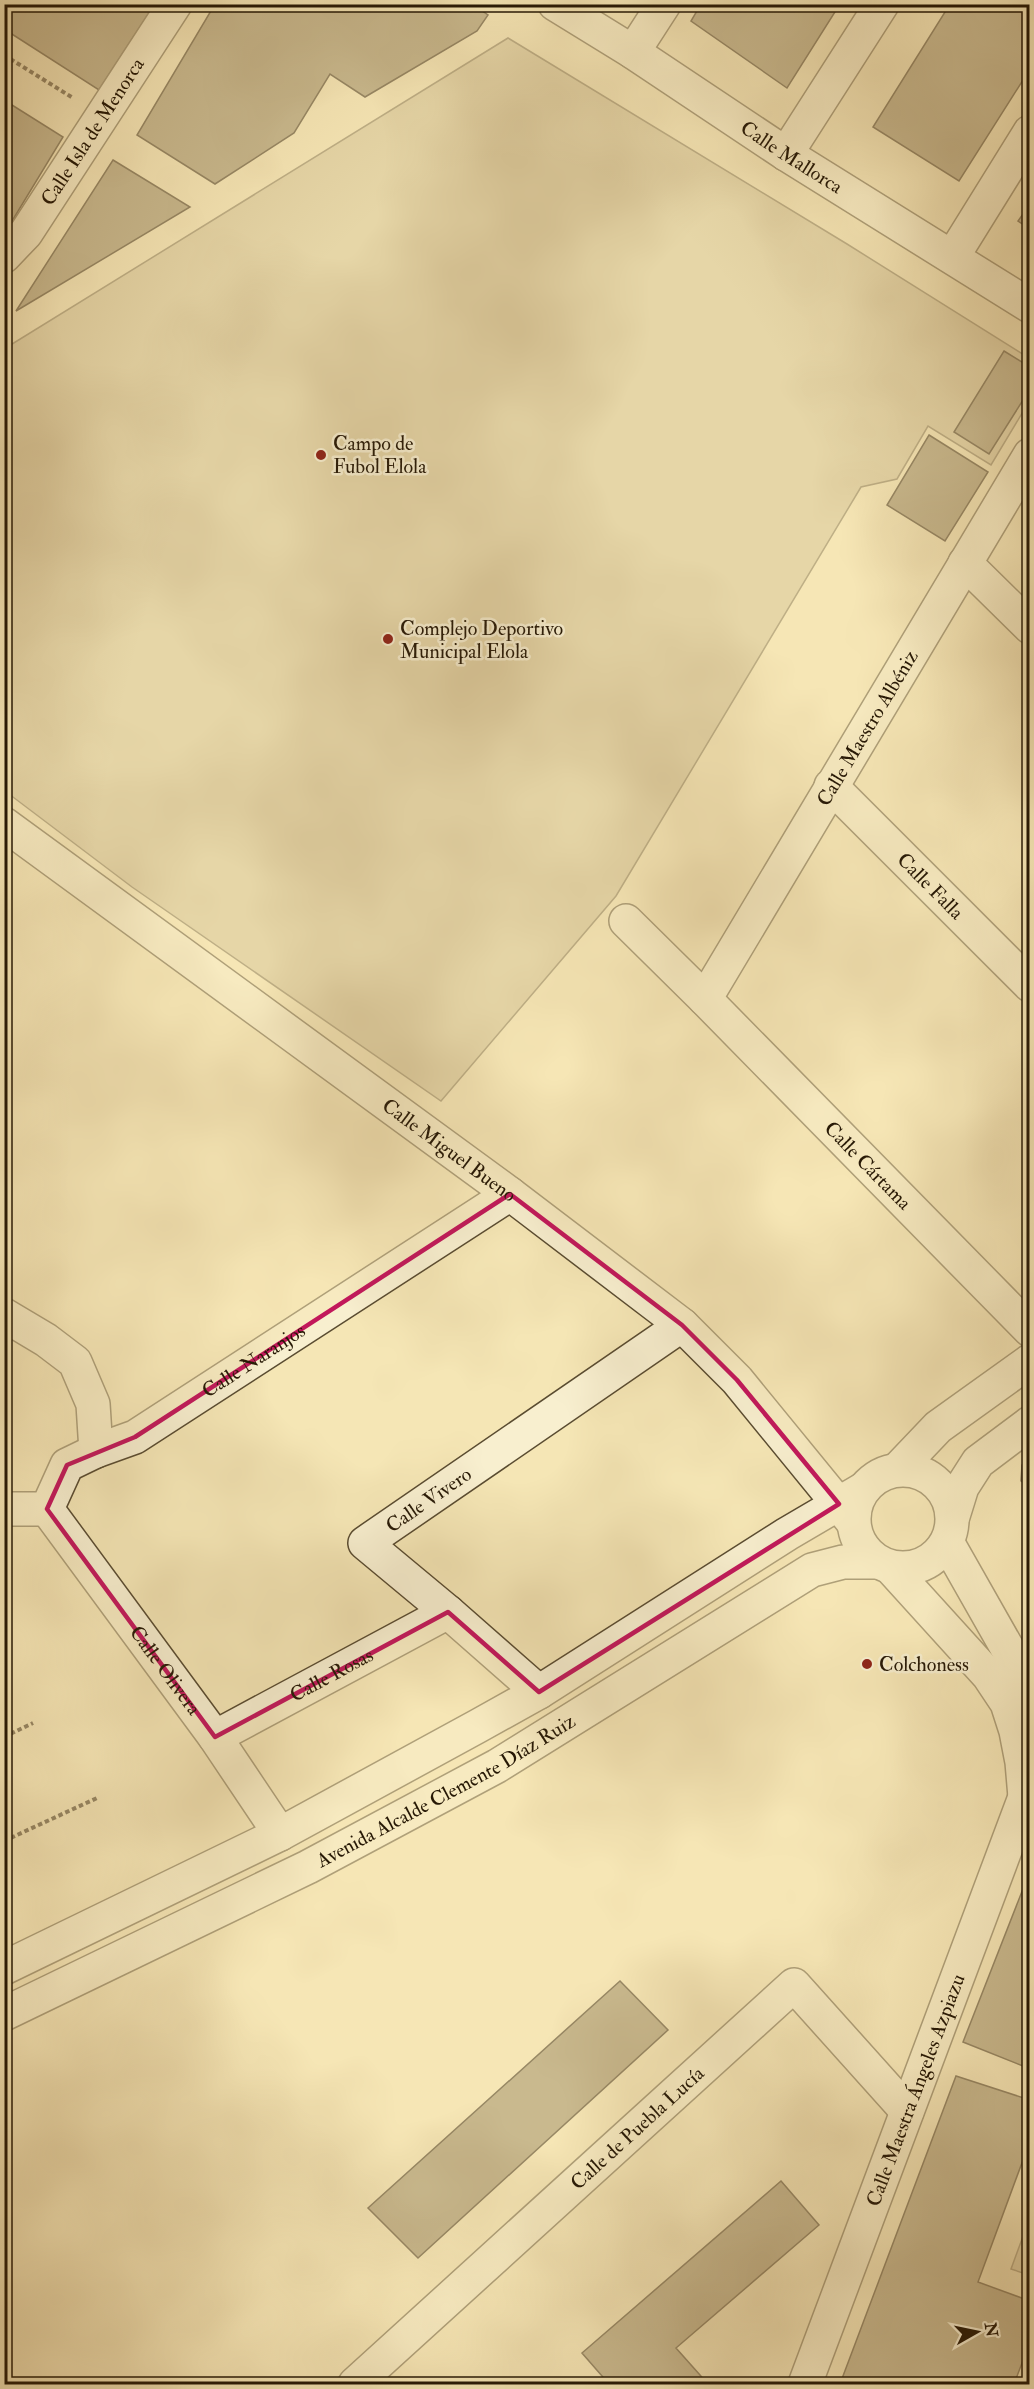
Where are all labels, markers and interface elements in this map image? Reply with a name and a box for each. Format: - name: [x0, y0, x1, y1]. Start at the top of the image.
- street label: Calle Isla de Menorca: [35, 52, 150, 210]
- street label: Calle Mallorca: [736, 115, 848, 199]
- place label: Campo de Fubol Elola: [333, 431, 427, 479]
- marker: Campo de Fubol Elola: [314, 448, 328, 462]
- place label: Complejo Deportivo Municipal Elola: [400, 616, 563, 665]
- marker: Complejo Deportivo Municipal Elola: [381, 632, 395, 646]
- street label: Calle Maestro Albéniz: [811, 645, 923, 810]
- street label: Calle Falla: [892, 847, 970, 925]
- street label: Calle Miguel Bueno: [378, 1092, 522, 1207]
- street label: Calle Cártama: [819, 1116, 918, 1215]
- street label: Calle Naranjos: [197, 1318, 310, 1403]
- street label: Calle Vivero: [381, 1461, 476, 1538]
- street label: Calle Olivera: [125, 1620, 207, 1720]
- street label: Calle Rosas: [285, 1642, 378, 1707]
- place label: Colchoness: [879, 1652, 969, 1677]
- marker: Colchoness: [860, 1657, 874, 1671]
- street label: Avenida Alcalde Clemente Díaz Ruiz: [311, 1708, 580, 1873]
- street label: Calle Maestra Ángeles Azpiazu: [860, 1970, 970, 2210]
- street label: Calle de Puebla Lucía: [565, 2060, 710, 2195]
- north arrow: [947, 2302, 1007, 2362]
- text: N: [980, 2320, 1002, 2339]

